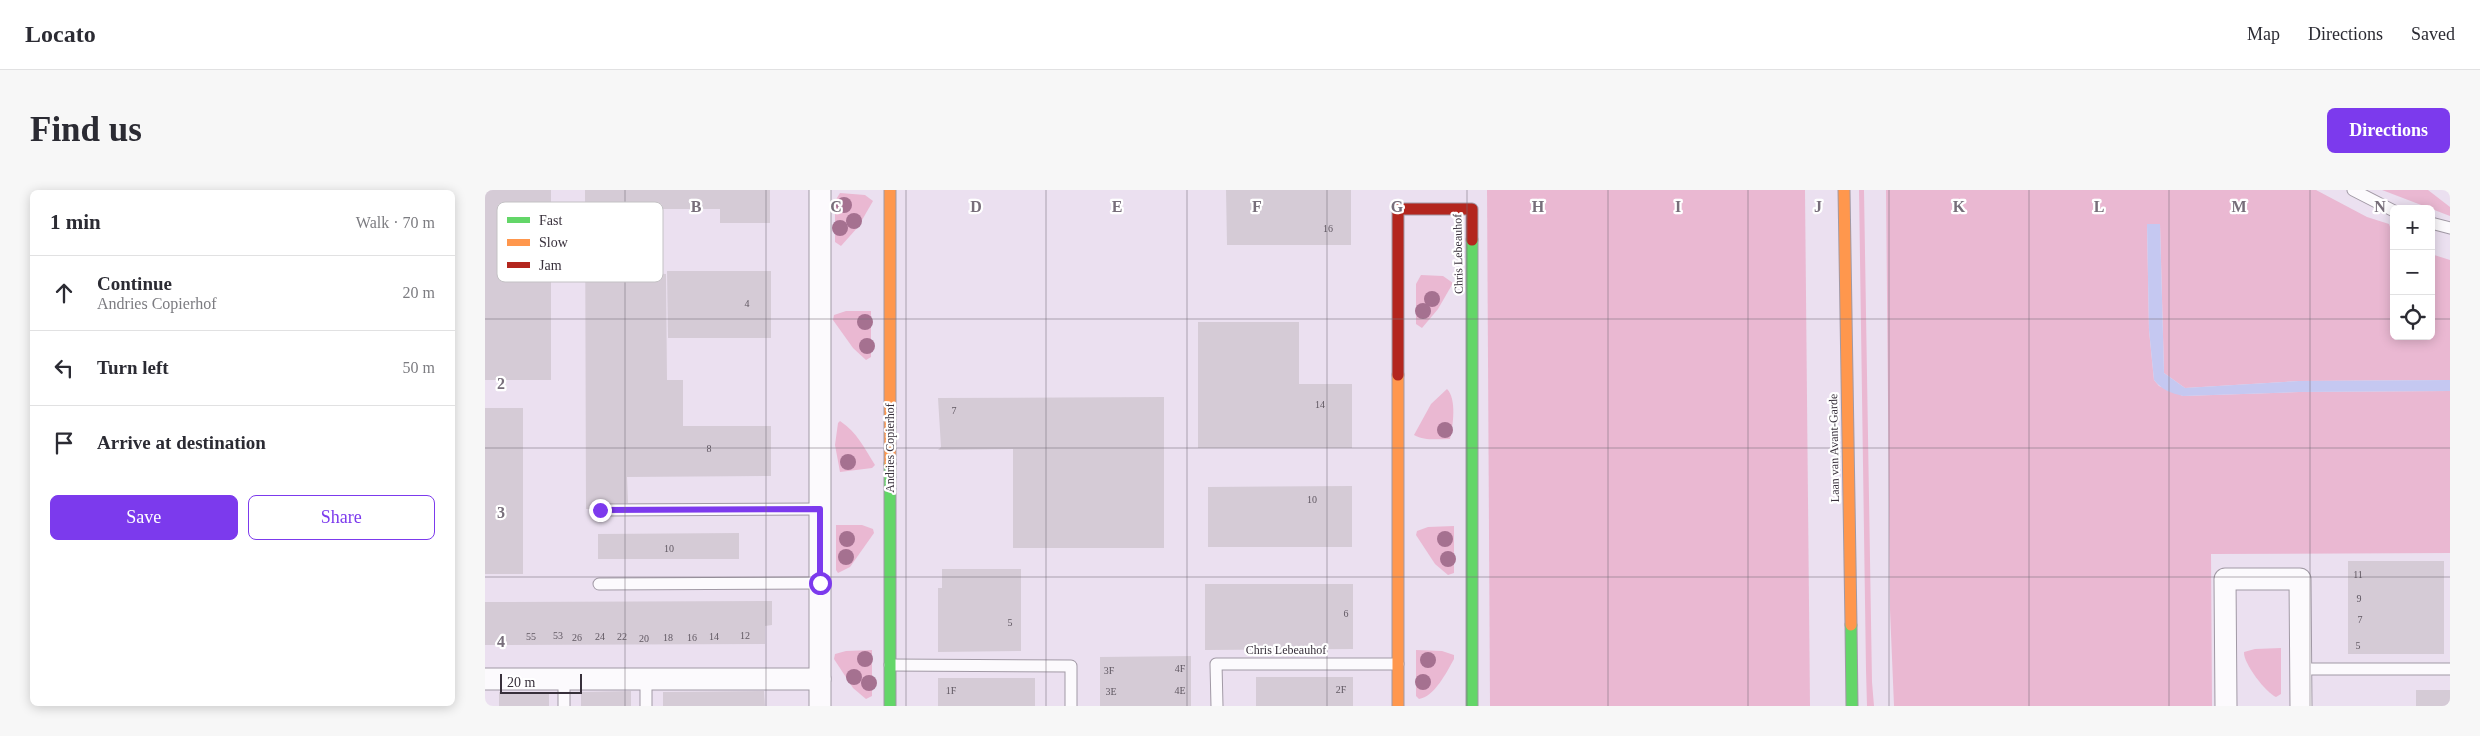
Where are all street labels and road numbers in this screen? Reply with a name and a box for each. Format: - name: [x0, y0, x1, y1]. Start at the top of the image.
- street label: Chris Lebeauhof: [1450, 214, 1466, 294]
- street label: Laan van Avant-Garde: [1826, 394, 1842, 502]
- street label: Andries Copierhof: [883, 403, 897, 493]
- street label: Chris Lebeauhof: [1246, 643, 1326, 657]

